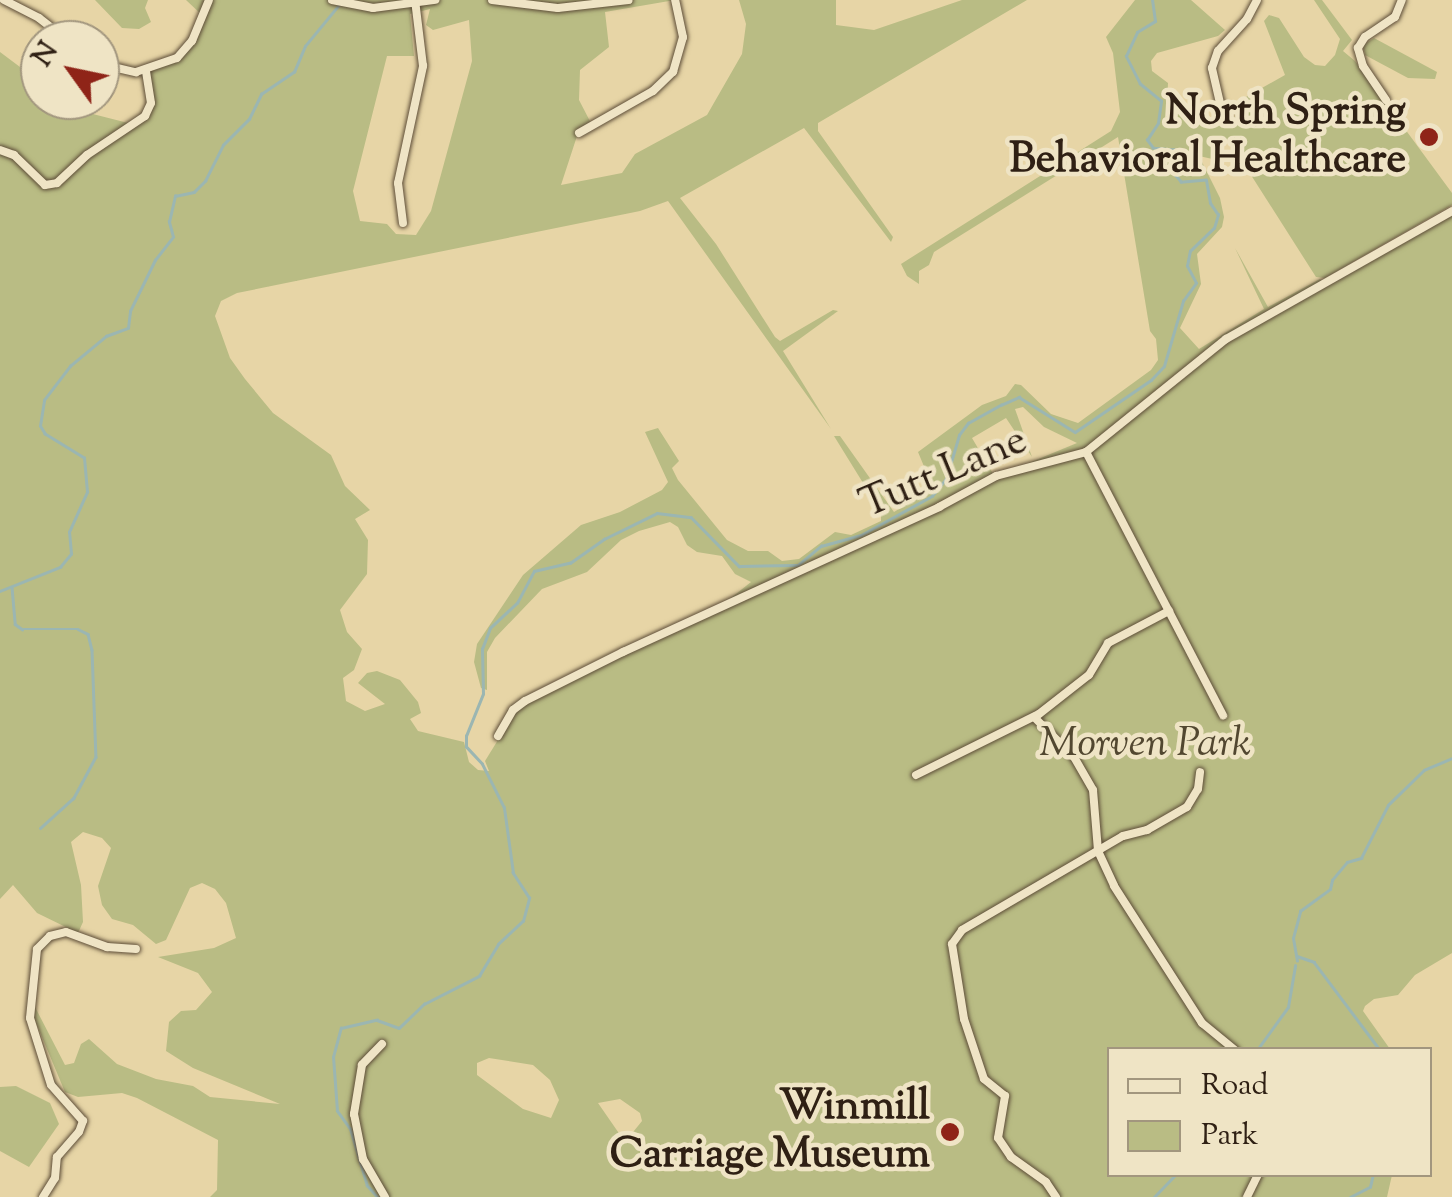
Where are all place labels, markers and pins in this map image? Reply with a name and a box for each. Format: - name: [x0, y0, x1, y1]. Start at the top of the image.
- place label: North Spring Behavioral Healthcare: [1009, 88, 1406, 186]
- marker: North Spring Behavioral Healthcare: [1416, 124, 1442, 150]
- place label: Winmill Carriage Museum: [610, 1083, 930, 1182]
- marker: Winmill Carriage Museum: [939, 1121, 961, 1143]

